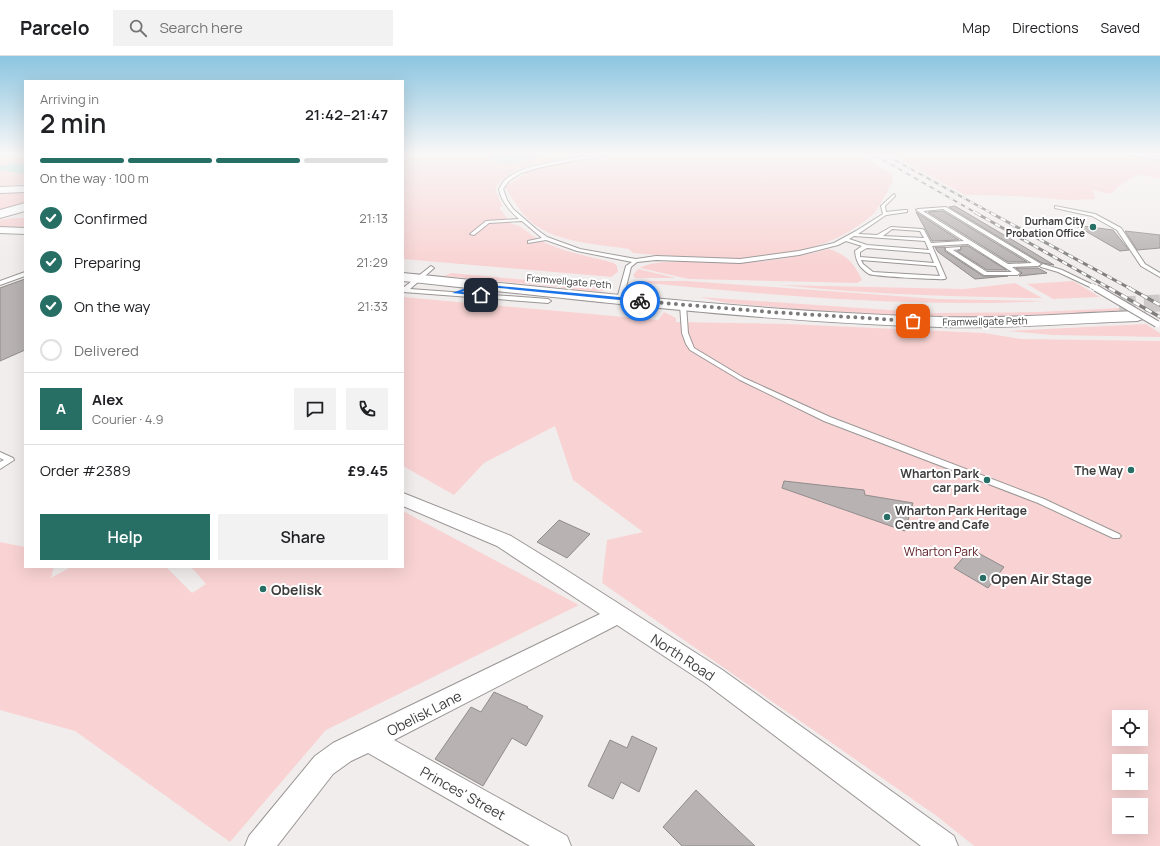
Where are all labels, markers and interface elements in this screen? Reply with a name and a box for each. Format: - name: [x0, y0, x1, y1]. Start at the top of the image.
- search box: [113, 10, 393, 46]
- text: Parcelo: [20, 15, 89, 41]
- icon: search: [127, 17, 149, 39]
- text: Search here: [159, 17, 243, 38]
- text: Map: [962, 18, 990, 37]
- text: Directions: [1012, 18, 1079, 37]
- text: Saved: [1101, 18, 1140, 37]
- text: Arriving in: [40, 90, 99, 108]
- text: 21:42–21:47: [305, 104, 388, 125]
- text: 2 min: [40, 105, 106, 141]
- text: On the way · 100 m: [40, 169, 149, 187]
- icon: check: [40, 207, 62, 229]
- text: Confirmed: [74, 208, 147, 229]
- text: 21:13: [359, 209, 388, 227]
- place label: Durham City Probation Office: [1006, 214, 1085, 240]
- marker: Durham City Probation Office: [1088, 222, 1098, 232]
- icon: check: [40, 251, 62, 273]
- text: Preparing: [74, 252, 141, 273]
- text: 21:29: [356, 253, 388, 271]
- street label: Framwellgate Peth: [526, 270, 612, 292]
- pin: [464, 278, 498, 312]
- courier: [620, 281, 660, 321]
- icon: home: [470, 284, 492, 306]
- icon: bike: [629, 290, 651, 312]
- icon: check: [40, 295, 62, 317]
- text: On the way: [74, 296, 150, 317]
- text: 21:33: [357, 297, 388, 315]
- pin: [896, 304, 930, 338]
- icon: bag: [902, 310, 924, 332]
- street label: Framwellgate Peth: [942, 313, 1028, 329]
- text: Delivered: [74, 340, 139, 361]
- button: chat: [294, 388, 336, 430]
- button: phone: [346, 388, 388, 430]
- text: Alex: [92, 389, 123, 410]
- text: A: [56, 398, 66, 419]
- text: Courier · 4.9: [92, 410, 164, 428]
- text: Order #2389: [40, 460, 131, 481]
- text: £9.45: [348, 460, 388, 481]
- place label: The Way: [1074, 462, 1123, 479]
- place label: Wharton Park car park: [900, 465, 980, 496]
- marker: The Way: [1126, 465, 1136, 475]
- marker: Wharton Park car park: [982, 475, 992, 485]
- place label: Wharton Park Heritage Centre and Cafe: [895, 502, 1027, 533]
- marker: Wharton Park Heritage Centre and Cafe: [882, 512, 892, 522]
- button: Help: [40, 514, 210, 560]
- button: Share: [218, 514, 388, 560]
- park label: Wharton Park: [904, 543, 979, 560]
- place label: Open Air Stage: [991, 569, 1092, 588]
- marker: Open Air Stage: [978, 573, 988, 583]
- place label: Obelisk: [271, 580, 322, 599]
- marker: Obelisk: [258, 584, 268, 594]
- street label: North Road: [647, 629, 719, 685]
- street label: Obelisk Lane: [383, 686, 465, 740]
- map controls: [1112, 710, 1148, 834]
- button: locate: [1112, 710, 1148, 746]
- button: +: [1112, 754, 1148, 790]
- street label: Princes' Street: [417, 762, 509, 824]
- button: −: [1112, 798, 1148, 834]

